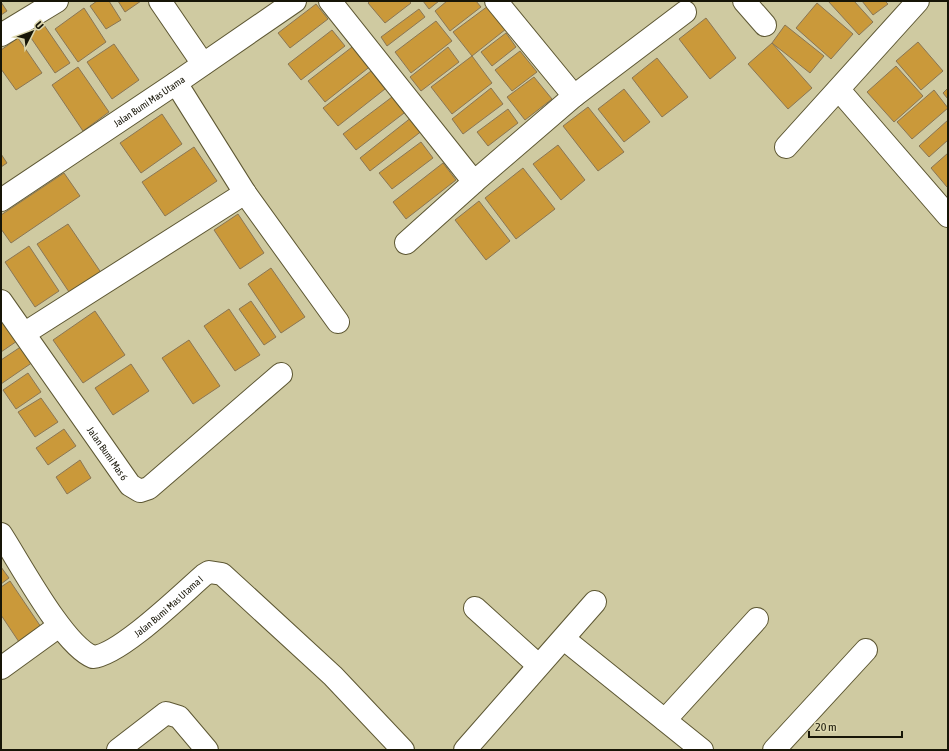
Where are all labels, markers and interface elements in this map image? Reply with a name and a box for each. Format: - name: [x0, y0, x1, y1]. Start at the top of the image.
- north arrow: [12, 12, 52, 52]
- text: U: [33, 19, 46, 32]
- street label: Jalan Bumi Mas Utama: [112, 73, 187, 129]
- street label: Jalan Bumi Mas 6: [85, 425, 130, 483]
- street label: Jalan Bumi Mas Utama I: [132, 574, 205, 639]
- scale bar: [809, 713, 902, 739]
- text: 20 m: [815, 720, 837, 734]

